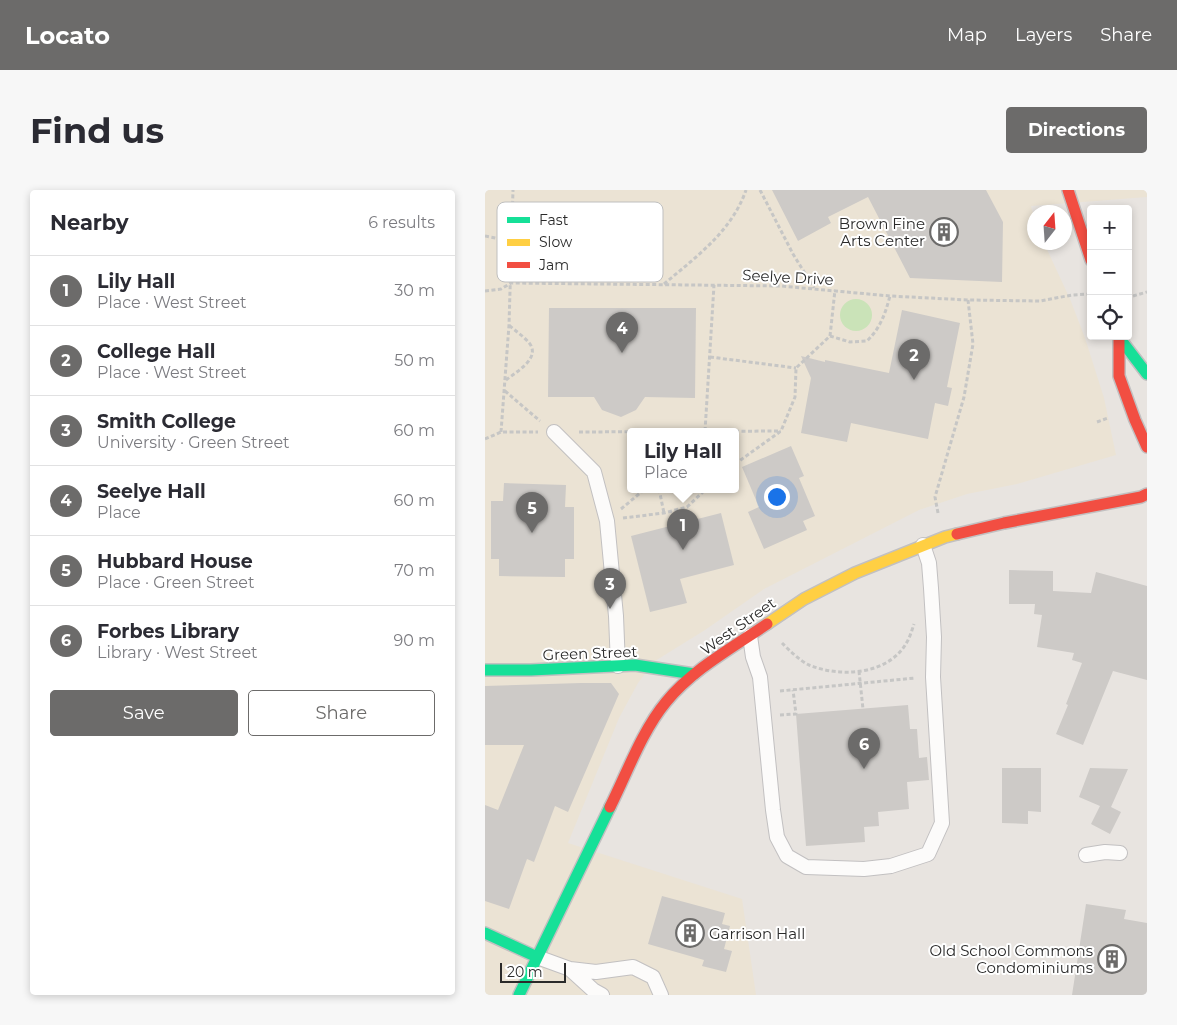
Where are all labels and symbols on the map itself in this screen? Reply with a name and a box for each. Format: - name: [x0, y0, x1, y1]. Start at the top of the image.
- legend: [497, 202, 663, 282]
- north arrow: [1027, 205, 1072, 250]
- text: Fast: [539, 211, 569, 229]
- place label: Brown Fine Arts Center: [839, 214, 925, 250]
- building icon: Brown Fine Arts Center: [929, 217, 959, 247]
- text: Slow: [539, 233, 573, 251]
- text: Jam: [538, 256, 569, 274]
- street label: Seelye Drive: [742, 265, 834, 289]
- pin: 4: [606, 312, 638, 353]
- pin: 2: [898, 339, 930, 380]
- your location: [764, 484, 790, 510]
- pin: 5: [516, 492, 548, 533]
- pin: 1: [667, 509, 699, 550]
- pin: 3: [594, 568, 626, 609]
- street label: West Street: [697, 593, 779, 659]
- street label: Green Street: [542, 642, 638, 664]
- pin: 6: [848, 728, 880, 769]
- building icon: Garrison Hall: [675, 918, 705, 948]
- place label: Garrison Hall: [709, 924, 805, 943]
- place label: Old School Commons Condominiums: [929, 941, 1093, 977]
- building icon: Old School Commons Condominiums: [1097, 944, 1127, 974]
- scale bar: [500, 960, 566, 983]

